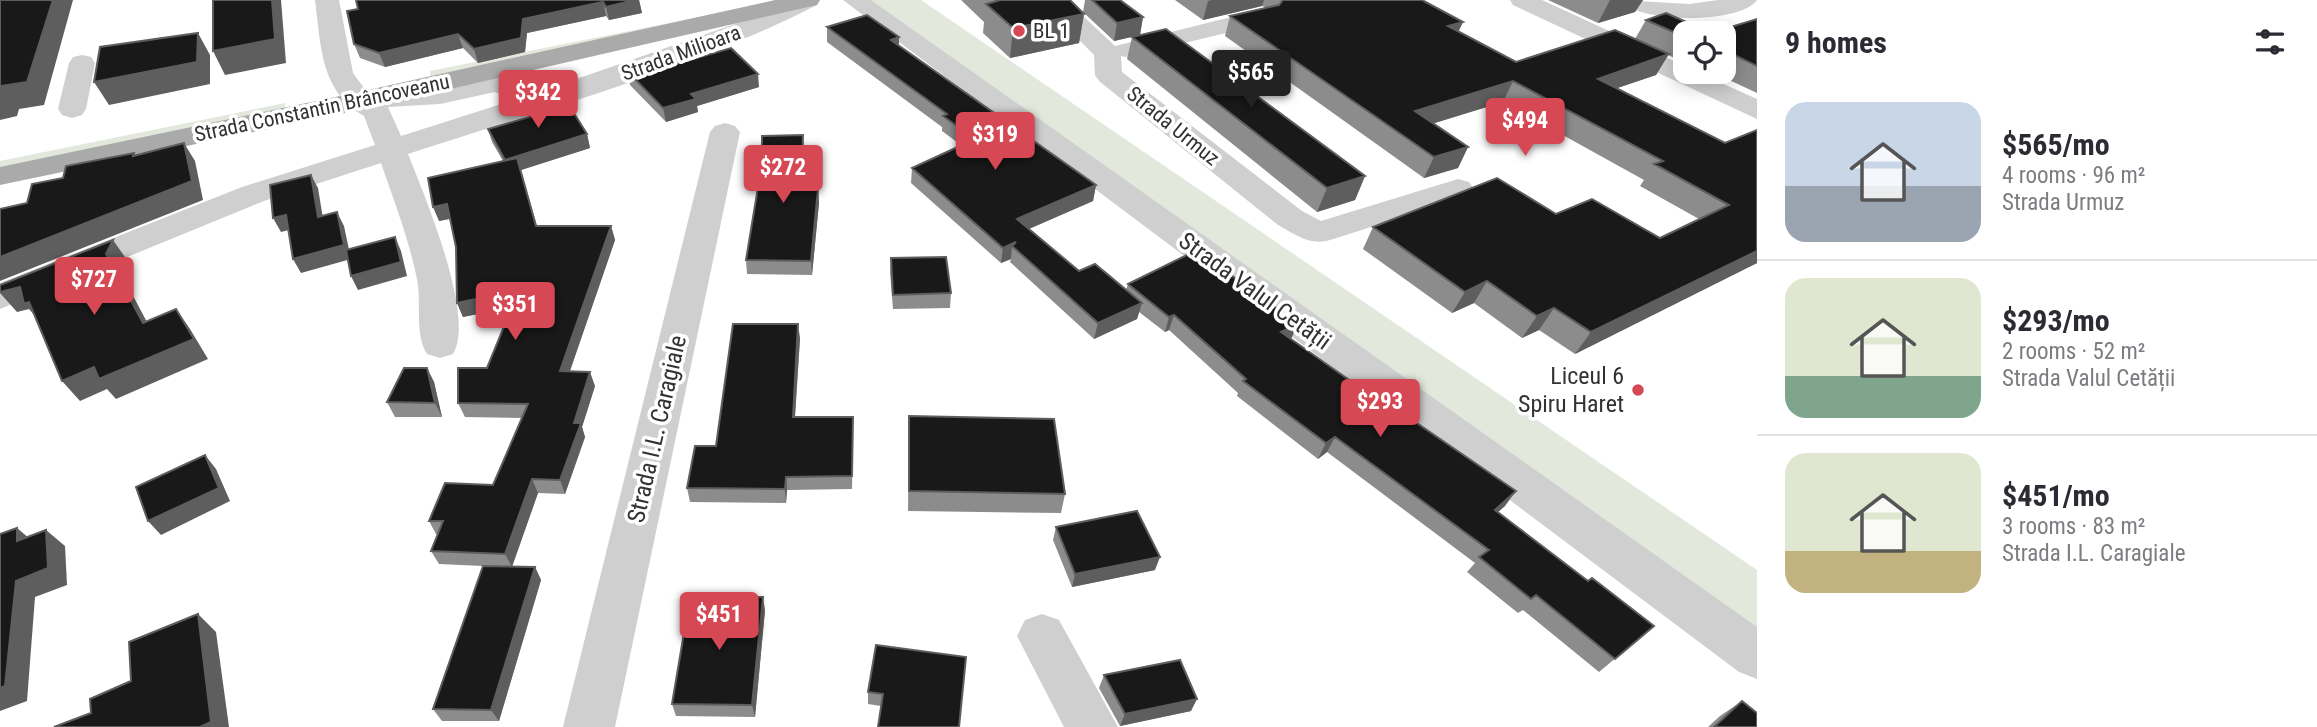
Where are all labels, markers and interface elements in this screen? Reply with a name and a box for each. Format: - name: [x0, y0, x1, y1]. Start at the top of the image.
- place label: BL 1: [1033, 19, 1070, 43]
- street label: Strada Milioara: [618, 20, 744, 86]
- map controls: [1673, 21, 1736, 84]
- button: locate: [1673, 21, 1736, 84]
- marker: BL 1: [1011, 23, 1027, 39]
- icon: filters: [2251, 23, 2289, 61]
- text: 9 homes: [1785, 25, 1887, 60]
- pin: $565: [1210, 50, 1292, 110]
- text: $565: [1228, 59, 1274, 86]
- street label: Strada Constantin Brâncoveanu: [192, 69, 452, 147]
- pin: $342: [497, 71, 579, 130]
- text: $342: [515, 79, 561, 106]
- street label: Strada Urmuz: [1122, 81, 1224, 171]
- pin: $494: [1484, 99, 1566, 158]
- text: $494: [1502, 107, 1548, 134]
- pin: $319: [954, 113, 1036, 172]
- text: $319: [972, 121, 1018, 148]
- text: $565/mo: [2002, 127, 2110, 162]
- icon: home: [1841, 130, 1925, 214]
- pin: $272: [742, 146, 824, 205]
- text: $272: [760, 154, 806, 181]
- text: 4 rooms · 96 m²: [2002, 162, 2145, 189]
- text: Strada Urmuz: [2002, 189, 2124, 216]
- street label: Strada Valul Cetății: [1174, 227, 1336, 355]
- pin: $727: [53, 258, 135, 317]
- text: $727: [71, 266, 117, 293]
- pin: $351: [474, 282, 556, 342]
- text: $351: [492, 291, 538, 318]
- text: $293/mo: [2002, 303, 2110, 338]
- icon: home: [1841, 306, 1925, 390]
- street label: Strada I.L. Caragiale: [622, 333, 692, 525]
- text: 2 rooms · 52 m²: [2002, 338, 2145, 365]
- place label: Liceul 6 Spiru Haret: [1518, 362, 1624, 418]
- text: Strada Valul Cetății: [2002, 365, 2175, 392]
- pin: $293: [1339, 380, 1421, 439]
- marker: Liceul 6 Spiru Haret: [1630, 382, 1646, 398]
- text: $293: [1357, 388, 1403, 415]
- text: $451/mo: [2002, 478, 2110, 513]
- icon: home: [1841, 481, 1925, 565]
- text: 3 rooms · 83 m²: [2002, 513, 2145, 540]
- text: Strada I.L. Caragiale: [2002, 540, 2185, 567]
- pin: $451: [678, 592, 760, 652]
- text: $451: [696, 601, 742, 628]

